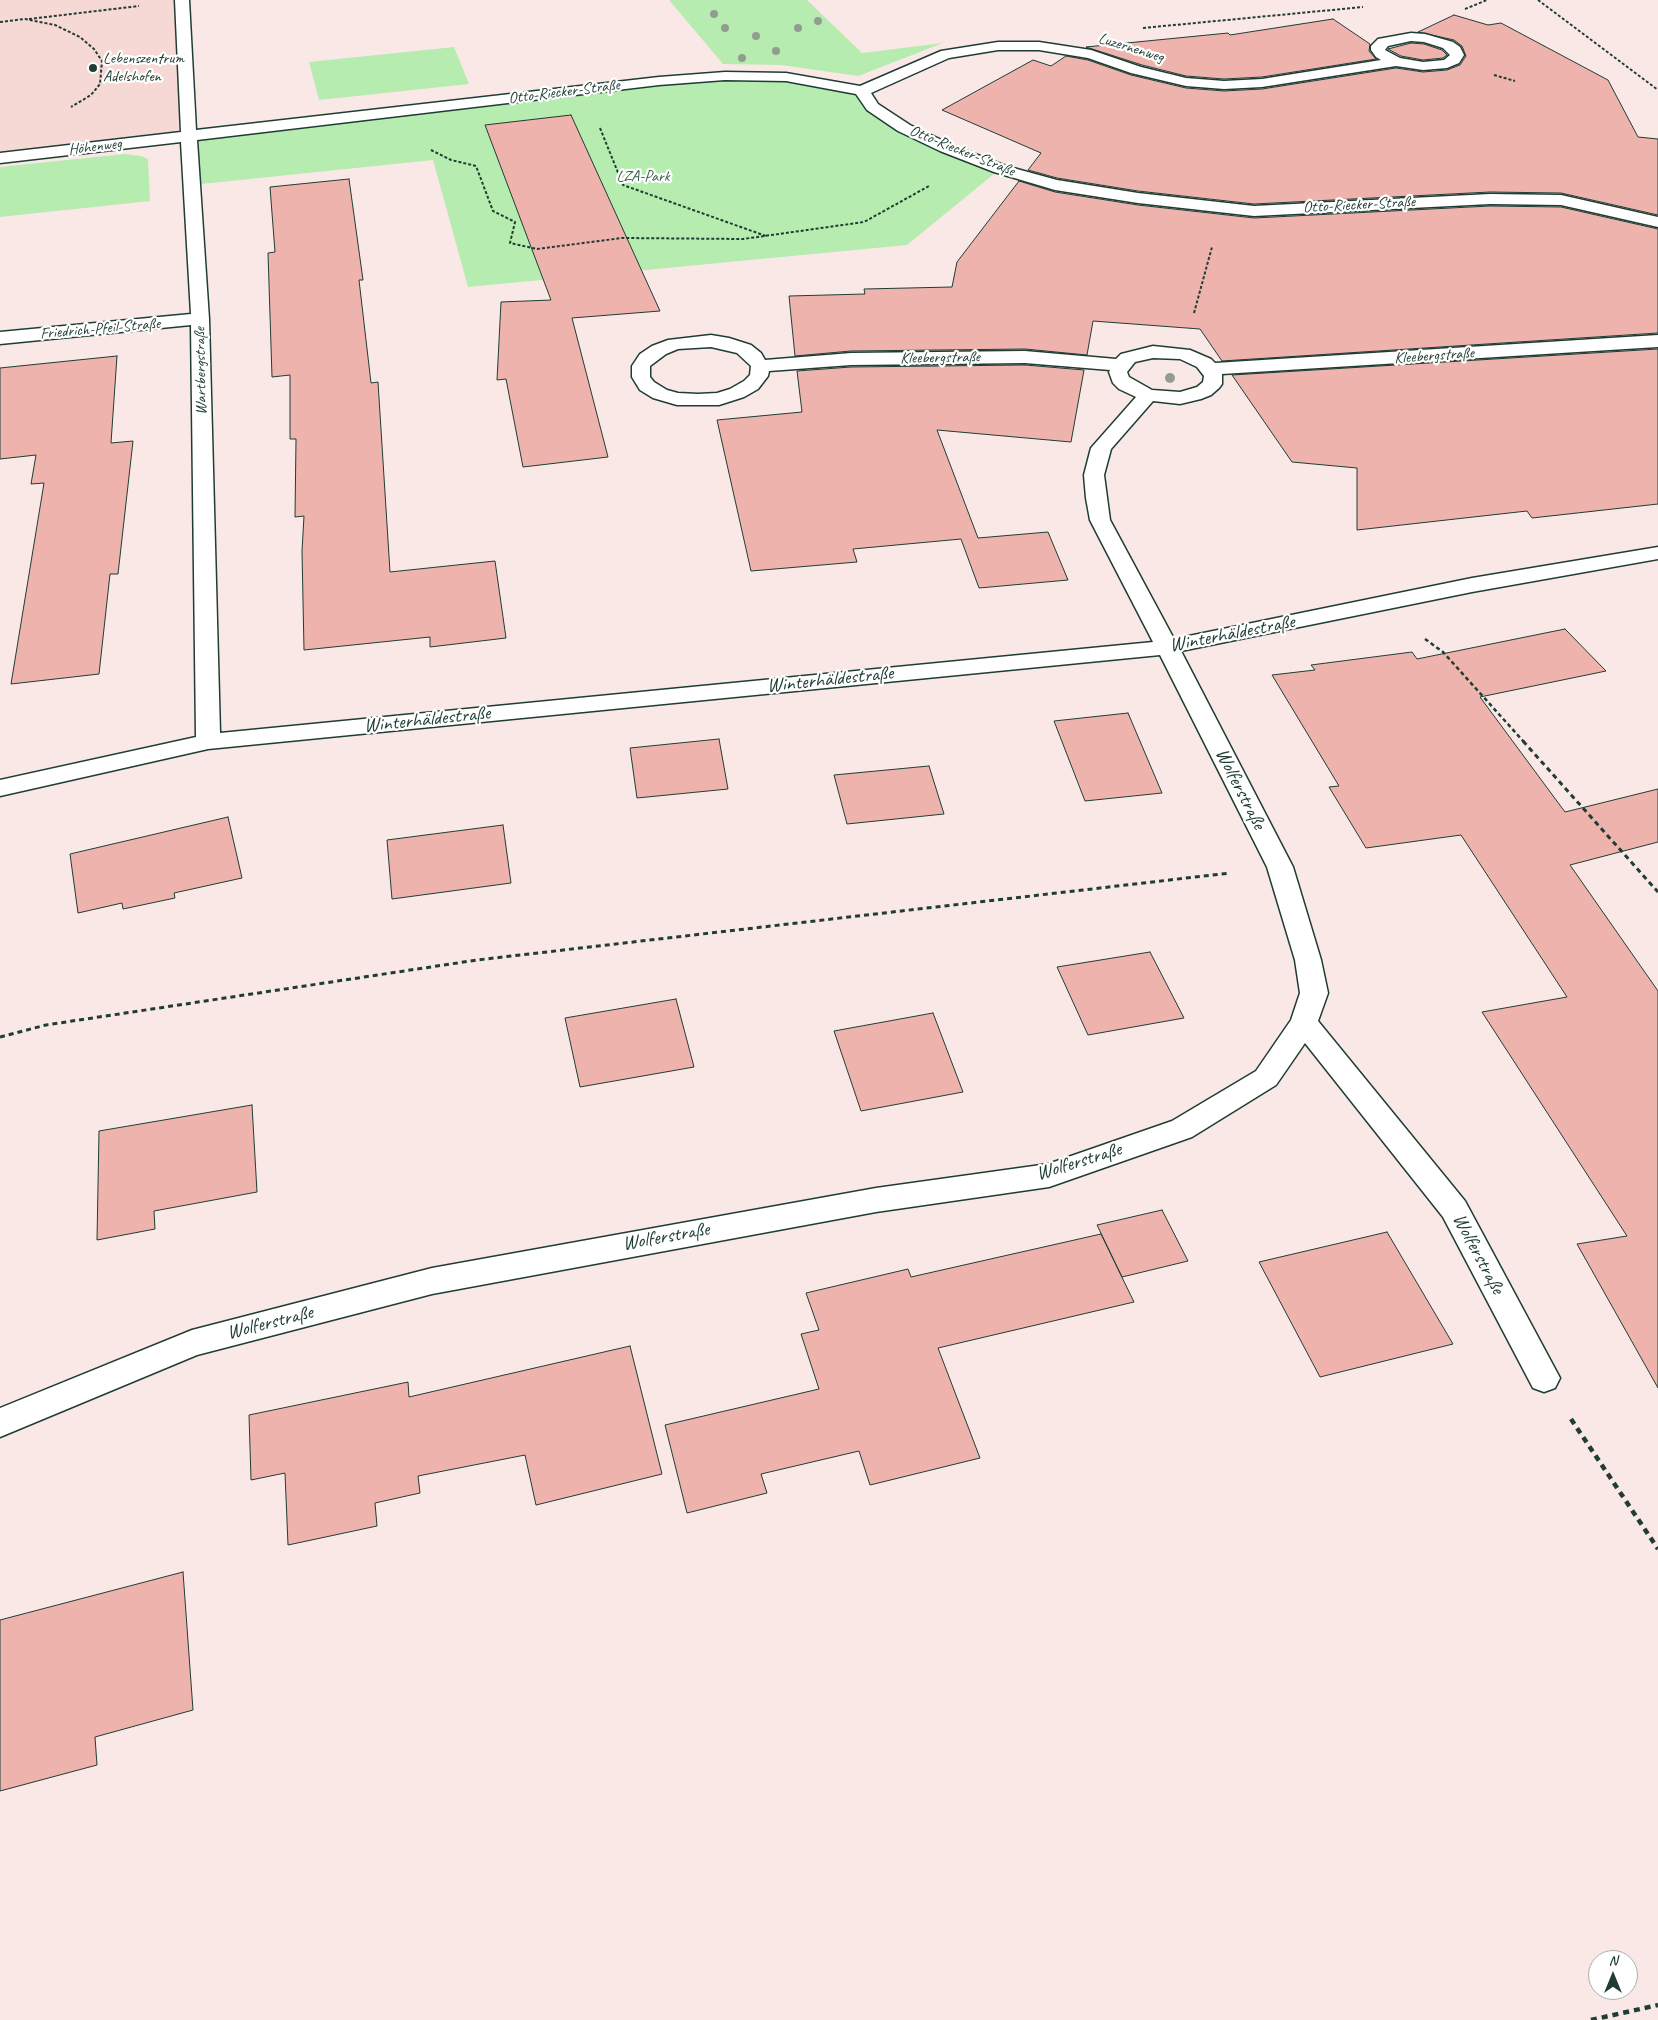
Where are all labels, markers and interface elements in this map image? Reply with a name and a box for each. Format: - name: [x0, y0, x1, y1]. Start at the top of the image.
- street label: Luzernenweg: [1096, 29, 1166, 67]
- place label: Lebenszentrum Adelshofen: [103, 49, 184, 87]
- marker: Lebenszentrum Adelshofen: [87, 62, 99, 74]
- street label: Otto-Riecker-Straße: [507, 76, 621, 108]
- street label: Otto-Riecker-Straße: [907, 121, 1017, 181]
- street label: Höhenweg: [67, 134, 123, 160]
- park label: LZA-Park: [616, 167, 670, 187]
- street label: Otto-Riecker-Straße: [1303, 192, 1415, 218]
- street label: Friedrich-Pfeil-Straße: [39, 314, 161, 344]
- street label: Wartbergstraße: [191, 327, 211, 415]
- street label: Kleebergstraße: [1394, 344, 1474, 368]
- street label: Kleebergstraße: [900, 348, 980, 368]
- street label: Winterhäldestraße: [1167, 610, 1297, 658]
- street label: Winterhäldestraße: [766, 661, 894, 699]
- street label: Winterhäldestraße: [363, 701, 491, 739]
- street label: Wolferstraße: [1209, 744, 1271, 834]
- street label: Wolferstraße: [1034, 1138, 1124, 1186]
- street label: Wolferstraße: [1447, 1210, 1509, 1298]
- street label: Wolferstraße: [621, 1218, 711, 1256]
- street label: Wolferstraße: [225, 1301, 315, 1345]
- north arrow: [1588, 1950, 1638, 2000]
- text: N: [1609, 1952, 1617, 1969]

